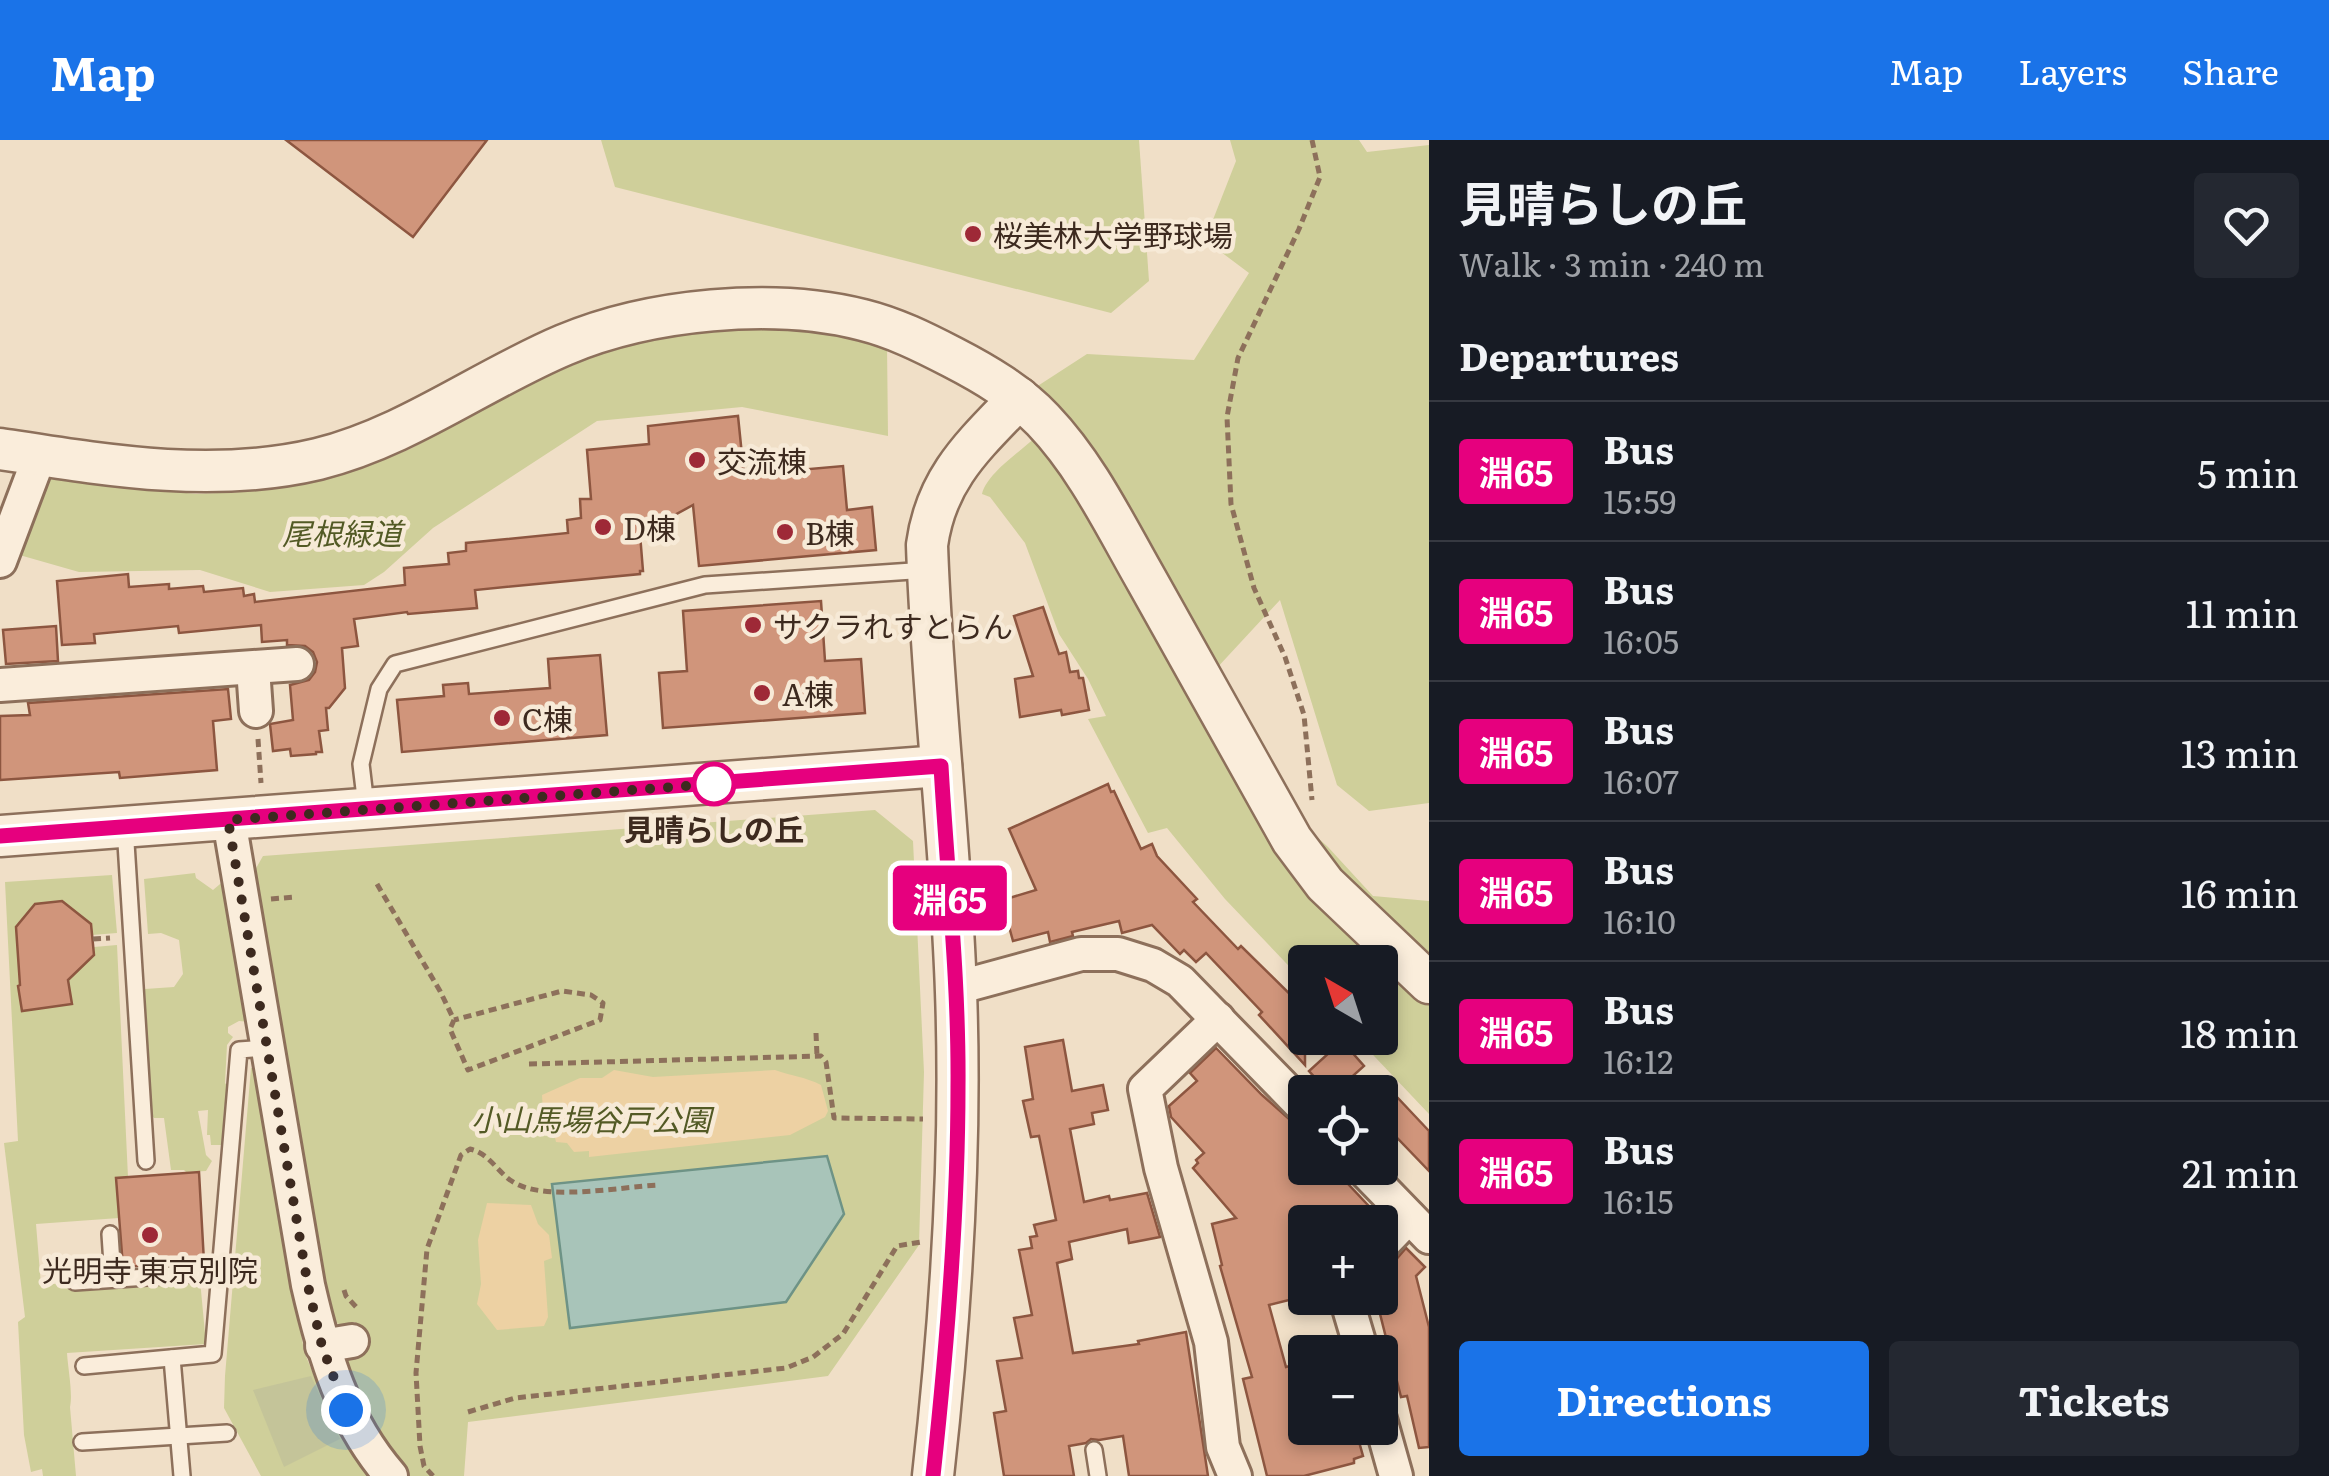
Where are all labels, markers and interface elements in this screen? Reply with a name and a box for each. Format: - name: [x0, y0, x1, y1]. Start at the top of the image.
- text: Map: [50, 35, 156, 106]
- text: Map: [1889, 44, 1963, 96]
- text: Layers: [2018, 44, 2127, 96]
- text: Share: [2182, 44, 2279, 96]
- text: 見晴らしの丘: [1459, 166, 1747, 237]
- button: heart: [2194, 173, 2299, 278]
- place label: 桜美林大学野球場: [993, 212, 1233, 256]
- marker: 桜美林大学野球場: [962, 223, 984, 245]
- text: Walk · 3 min · 240 m: [1459, 239, 1764, 287]
- text: Departures: [1459, 326, 1679, 383]
- text: Bus: [1603, 419, 1674, 476]
- place label: 交流棟: [717, 438, 807, 482]
- text: 5 min: [2197, 443, 2299, 500]
- text: 淵65: [1479, 445, 1553, 497]
- marker: 交流棟: [686, 449, 708, 471]
- text: 15:59: [1603, 476, 1676, 524]
- place label: D棟: [623, 505, 676, 549]
- park label: 尾根緑道: [282, 510, 406, 554]
- place label: B棟: [805, 510, 855, 554]
- marker: D棟: [592, 516, 614, 538]
- marker: B棟: [774, 521, 796, 543]
- text: Bus: [1603, 559, 1674, 616]
- text: 11 min: [2186, 583, 2299, 640]
- text: 淵65: [1479, 585, 1553, 637]
- place label: サクラれすとらん: [773, 603, 1013, 647]
- marker: サクラれすとらん: [742, 614, 764, 636]
- text: 16:05: [1603, 616, 1679, 664]
- place label: A棟: [782, 671, 834, 715]
- marker: A棟: [751, 682, 773, 704]
- place label: C棟: [522, 696, 573, 740]
- text: Bus: [1603, 699, 1674, 756]
- marker: C棟: [491, 707, 513, 729]
- text: 13 min: [2181, 723, 2299, 780]
- text: 淵65: [1479, 725, 1553, 777]
- text: 16:07: [1603, 756, 1679, 804]
- marker: 見晴らしの丘: [693, 763, 735, 805]
- place label: 見晴らしの丘: [624, 806, 804, 850]
- text: Bus: [1603, 839, 1674, 896]
- text: 16 min: [2181, 863, 2299, 920]
- text: 淵65: [1479, 865, 1553, 917]
- line badge: 淵65: [892, 866, 1008, 930]
- text: 淵65: [913, 872, 987, 924]
- text: 16:10: [1603, 896, 1676, 944]
- north arrow: [1288, 945, 1398, 1055]
- map controls: [1288, 945, 1398, 1445]
- text: Bus: [1603, 979, 1674, 1036]
- text: 18 min: [2180, 1003, 2299, 1060]
- text: 淵65: [1479, 1005, 1553, 1057]
- text: 16:12: [1603, 1036, 1673, 1084]
- button: locate: [1288, 1075, 1398, 1185]
- park label: 小山馬場谷戸公園: [471, 1096, 715, 1140]
- text: Bus: [1603, 1119, 1674, 1176]
- text: 21 min: [2182, 1143, 2299, 1200]
- text: 淵65: [1479, 1145, 1553, 1197]
- text: 16:15: [1603, 1176, 1673, 1224]
- button: +: [1288, 1205, 1398, 1315]
- marker: 光明寺 東京別院: [139, 1224, 161, 1246]
- place label: 光明寺 東京別院: [42, 1247, 258, 1291]
- button: −: [1288, 1335, 1398, 1445]
- button: Directions: [1459, 1341, 1869, 1456]
- button: Tickets: [1889, 1341, 2299, 1456]
- your location: [321, 1385, 371, 1435]

